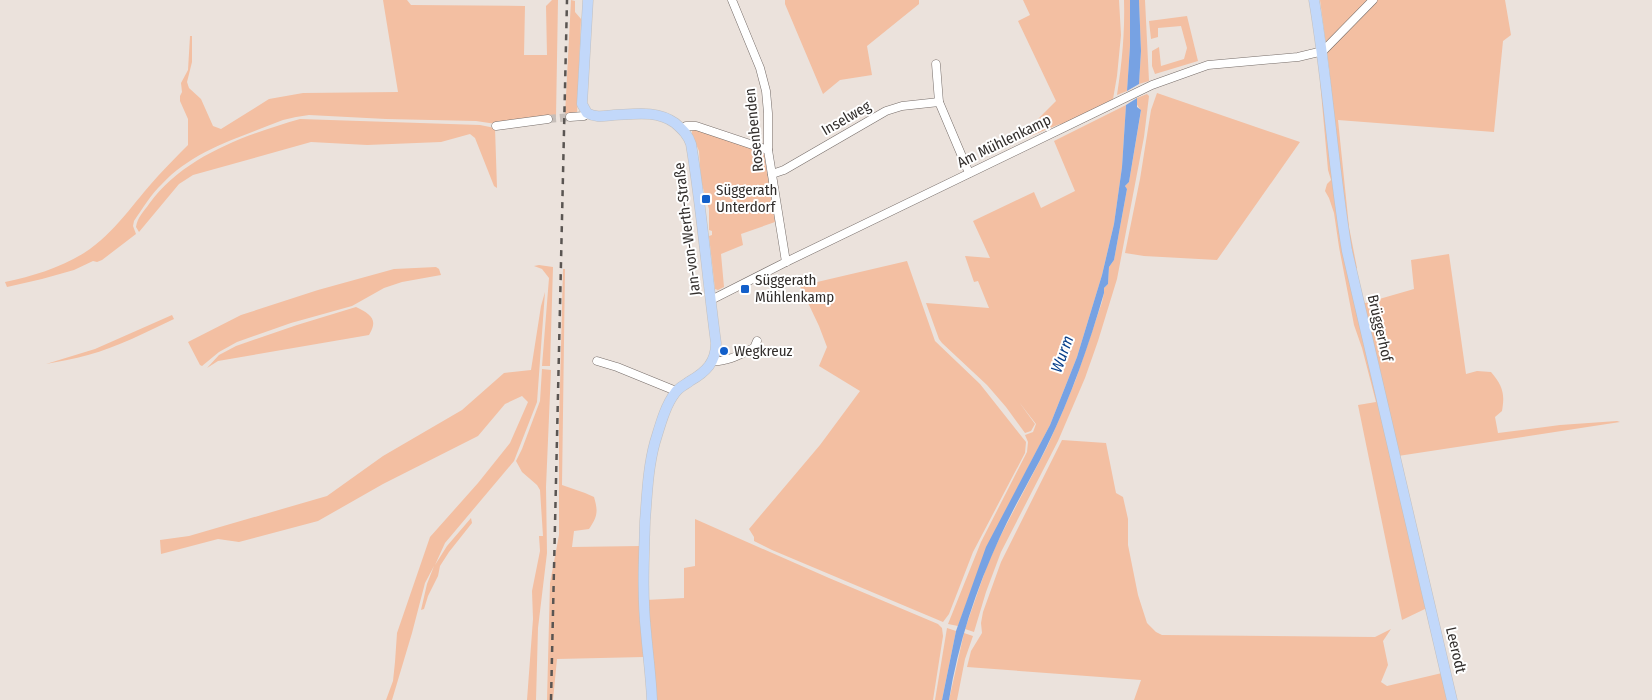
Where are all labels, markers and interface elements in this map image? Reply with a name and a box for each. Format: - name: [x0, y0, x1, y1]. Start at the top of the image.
- street label: Rosenbenden: [741, 87, 767, 173]
- street label: Inselweg: [818, 97, 874, 139]
- street label: Am Mühlenkamp: [954, 111, 1054, 171]
- street label: Jan-von-Werth-Straße: [670, 161, 704, 297]
- place label: Süggerath Unterdorf: [716, 181, 778, 216]
- marker: Süggerath Unterdorf: [700, 193, 712, 205]
- place label: Süggerath Mühlenkamp: [755, 271, 834, 306]
- marker: Süggerath Mühlenkamp: [739, 283, 751, 295]
- street label: Brüggerhof: [1364, 293, 1397, 365]
- water label: Wurm: [1047, 333, 1077, 375]
- place label: Wegkreuz: [734, 342, 793, 360]
- marker: Wegkreuz: [718, 345, 730, 357]
- street label: Leerodt: [1442, 625, 1470, 675]

